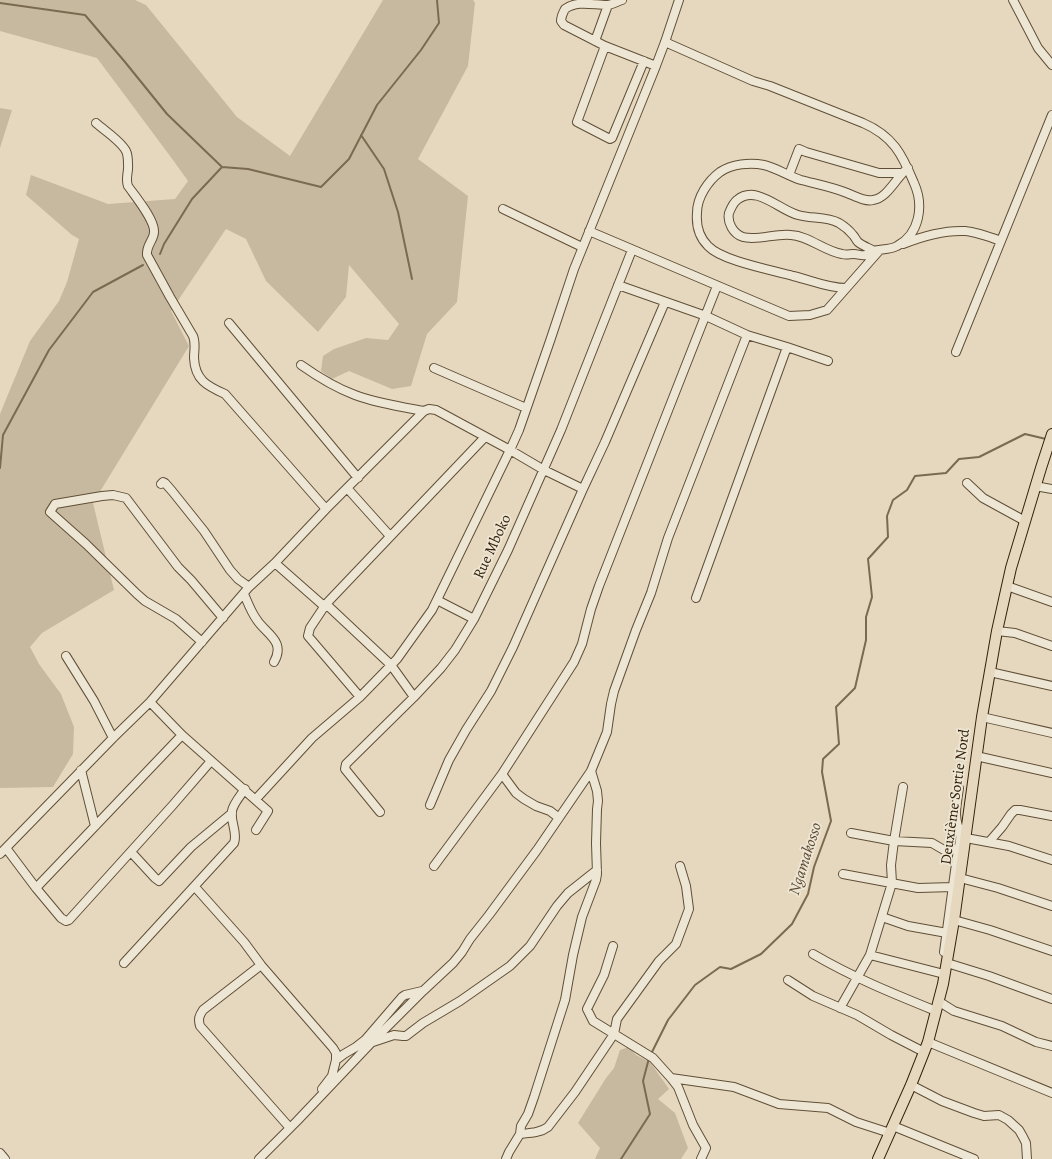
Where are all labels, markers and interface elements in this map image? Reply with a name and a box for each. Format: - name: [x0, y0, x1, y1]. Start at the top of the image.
- street label: Rue Mboko: [470, 512, 516, 582]
- street label: Deuxième Sortie Nord: [938, 728, 974, 866]
- water label: Ngamakosso: [785, 820, 827, 898]

